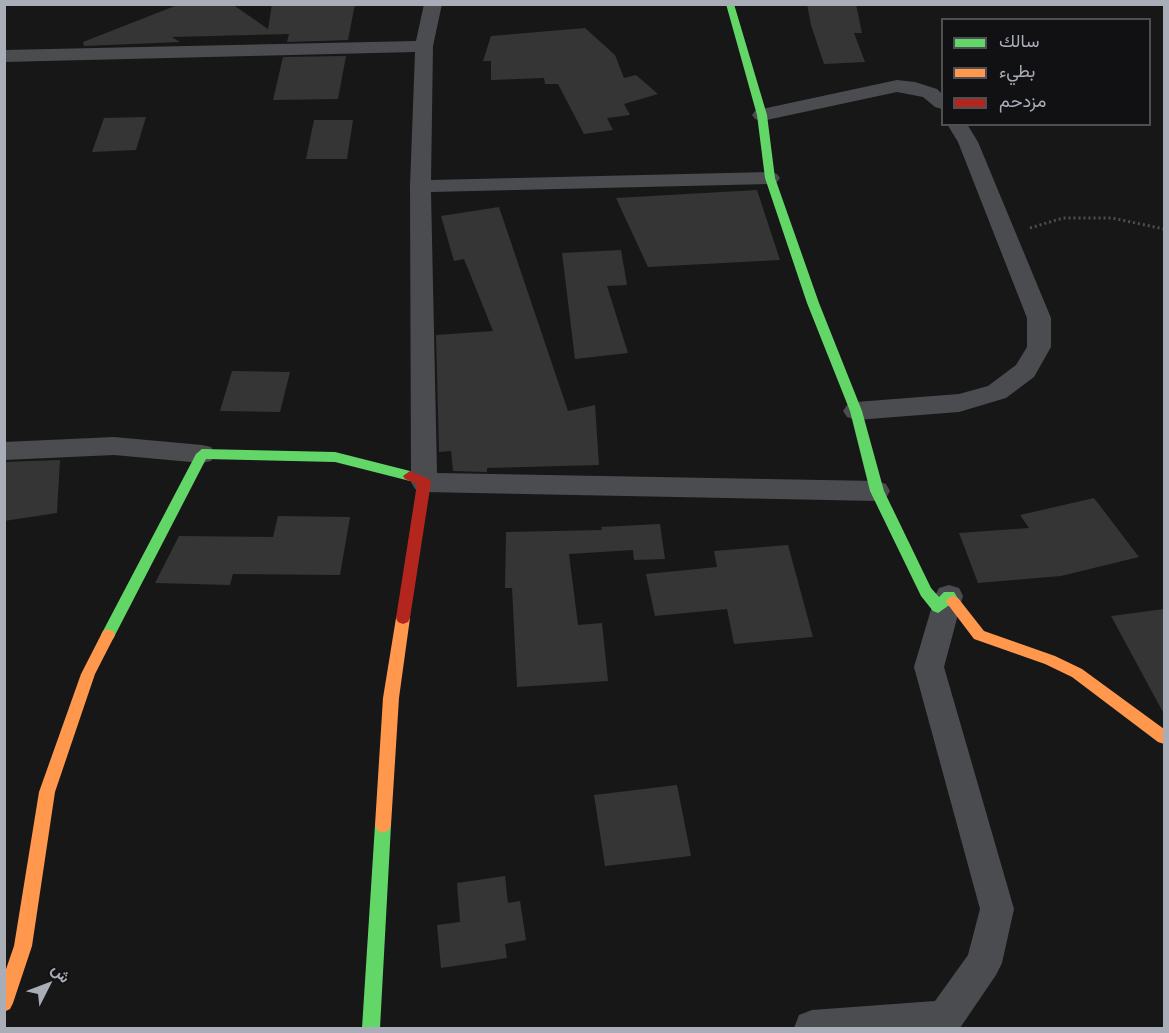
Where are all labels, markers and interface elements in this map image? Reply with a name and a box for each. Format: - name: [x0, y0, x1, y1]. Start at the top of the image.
- legend: [941, 18, 1151, 126]
- text: سالك: [999, 29, 1039, 52]
- text: بطيء: [999, 59, 1035, 82]
- text: مزدحم: [999, 89, 1046, 112]
- north arrow: [18, 955, 78, 1015]
- text: ش: [48, 959, 75, 987]

